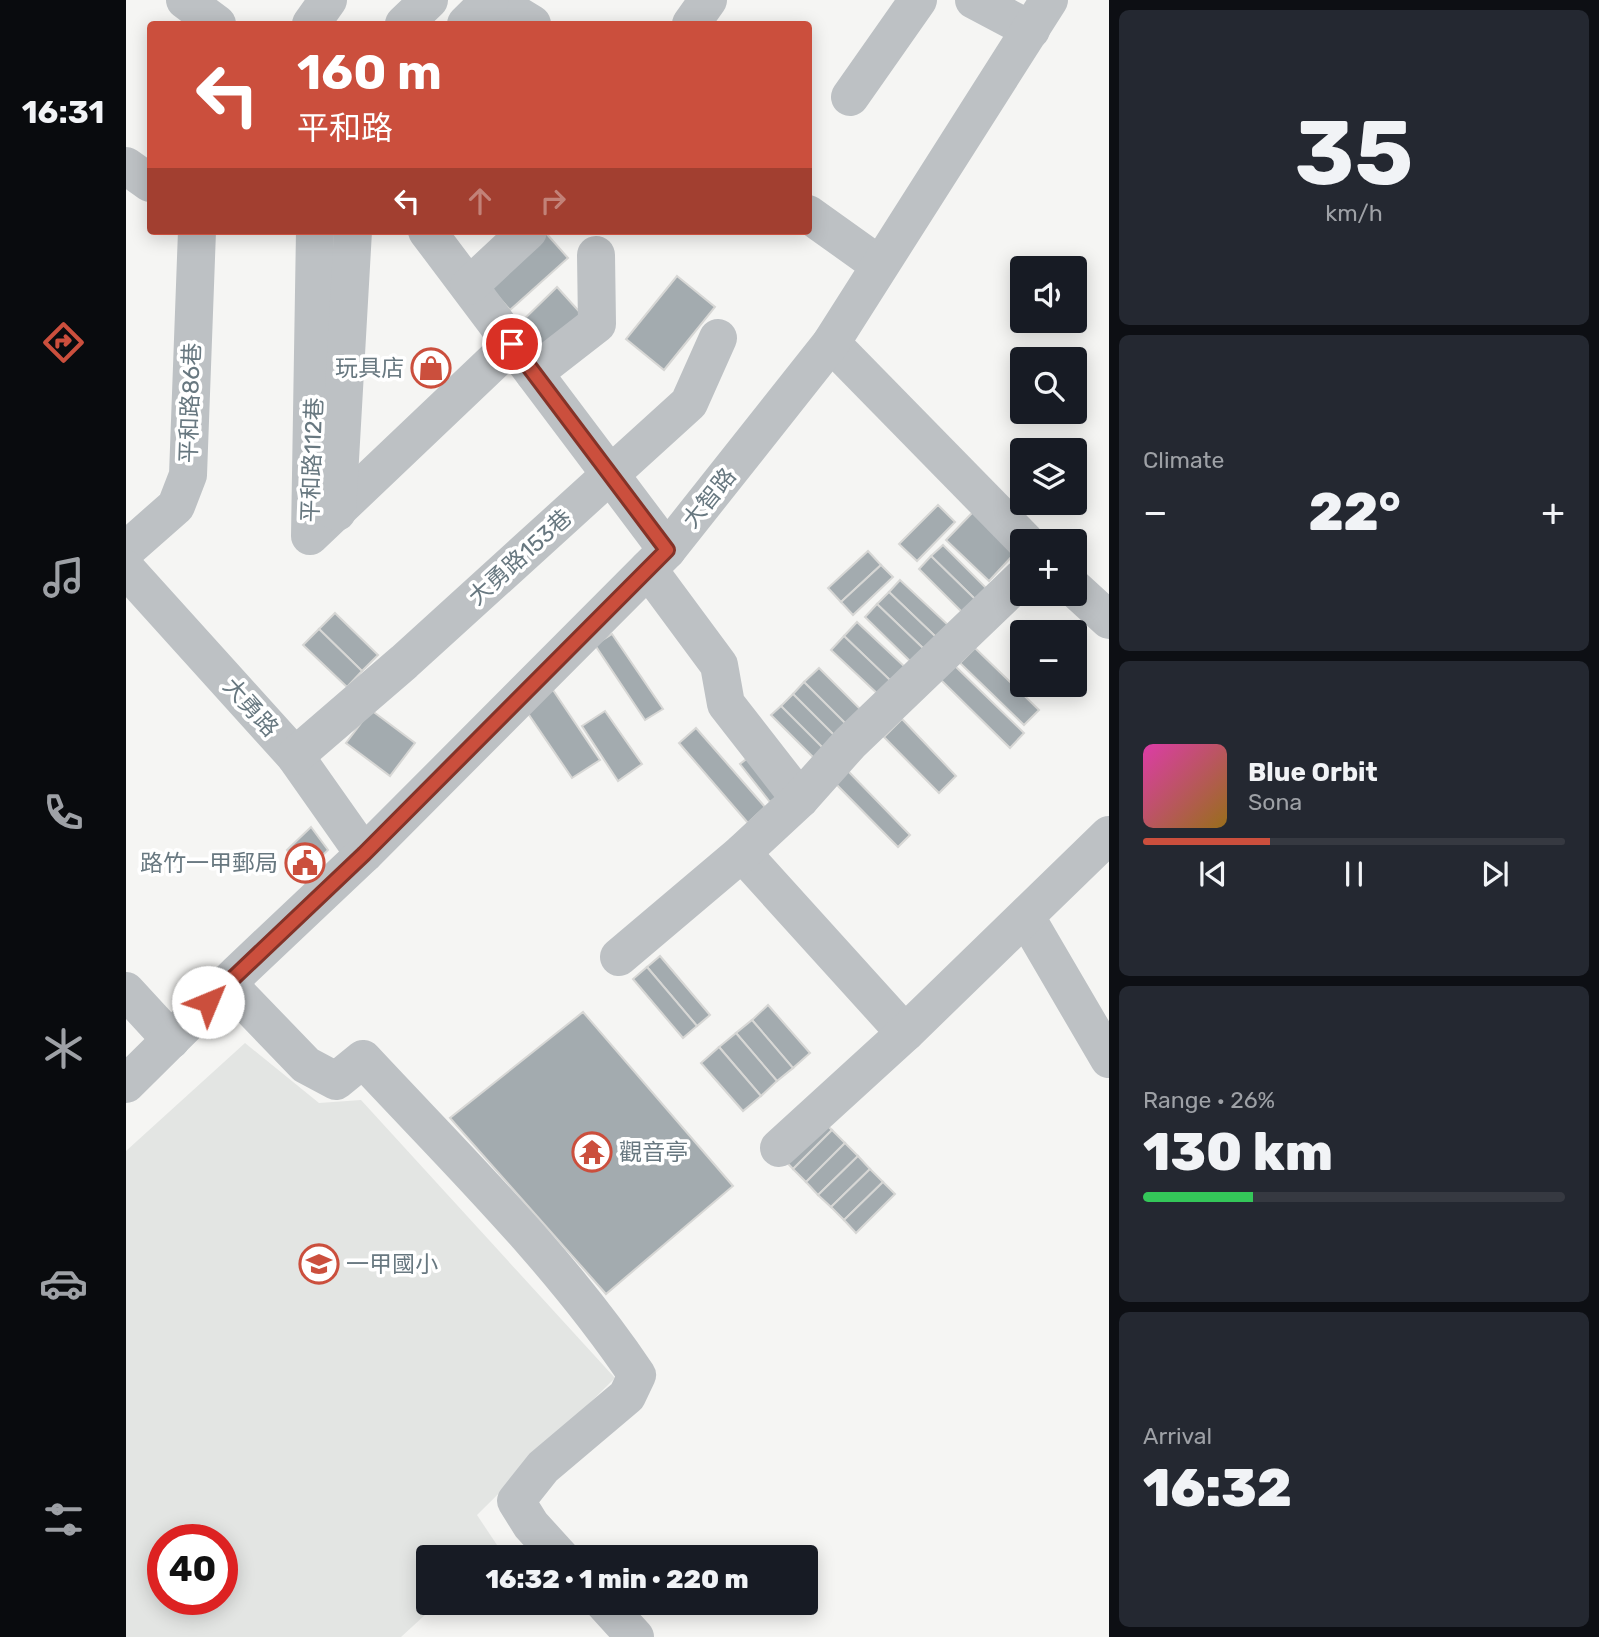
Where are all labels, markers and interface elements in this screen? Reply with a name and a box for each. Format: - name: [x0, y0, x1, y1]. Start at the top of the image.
- text: 160 m: [297, 43, 442, 101]
- icon: left: [182, 49, 273, 140]
- text: 16:31: [22, 93, 104, 131]
- text: 35: [1295, 99, 1413, 207]
- text: 平和路: [297, 109, 393, 147]
- icon: left: [388, 182, 426, 220]
- icon: ahead: [461, 182, 499, 220]
- icon: right: [534, 182, 572, 220]
- text: km/h: [1325, 199, 1383, 227]
- map controls: [1010, 256, 1087, 697]
- button: sound: [1010, 256, 1087, 333]
- pin: [482, 314, 542, 374]
- icon: directions: [39, 318, 88, 367]
- icon: arrive: [493, 325, 531, 363]
- street label: 平和路86巷: [174, 342, 206, 464]
- shop icon: 玩具店: [410, 347, 452, 389]
- button: search: [1010, 347, 1087, 424]
- place label: 玩具店: [335, 354, 404, 382]
- street label: 平和路112巷: [296, 397, 328, 523]
- button: layers: [1010, 438, 1087, 515]
- text: Climate: [1143, 446, 1224, 474]
- street label: 大智路: [676, 462, 742, 534]
- text: 22°: [1308, 481, 1401, 543]
- text: −: [1143, 489, 1168, 535]
- text: +: [1541, 489, 1565, 535]
- street label: 大勇路153巷: [463, 503, 577, 611]
- button: +: [1010, 529, 1087, 606]
- icon: music: [39, 553, 88, 602]
- button: −: [1010, 620, 1087, 697]
- street label: 大勇路: [218, 672, 284, 742]
- text: Blue Orbit: [1248, 757, 1378, 788]
- icon: phone: [39, 788, 88, 837]
- text: Sona: [1248, 788, 1302, 816]
- public building icon: 路竹一甲郵局: [284, 842, 326, 884]
- place label: 路竹一甲郵局: [140, 849, 278, 877]
- icon: previous: [1194, 855, 1232, 893]
- icon: pause: [1335, 855, 1373, 893]
- icon: next: [1476, 855, 1514, 893]
- position arrow: [171, 965, 245, 1039]
- icon: climate: [39, 1024, 88, 1073]
- text: Range · 26%: [1143, 1086, 1275, 1114]
- text: 130 km: [1143, 1121, 1333, 1183]
- temple icon: 觀音亭: [571, 1131, 613, 1173]
- place label: 觀音亭: [619, 1138, 688, 1166]
- school or university icon: 一甲國小: [298, 1243, 340, 1285]
- place label: 一甲國小: [346, 1250, 438, 1278]
- icon: car: [39, 1259, 88, 1308]
- text: Arrival: [1143, 1422, 1212, 1450]
- text: 16:32: [1143, 1457, 1292, 1519]
- icon: filters: [39, 1495, 88, 1544]
- speed limit sign: 40: [147, 1524, 238, 1615]
- text: 16:32 · 1 min · 220 m: [485, 1564, 749, 1595]

